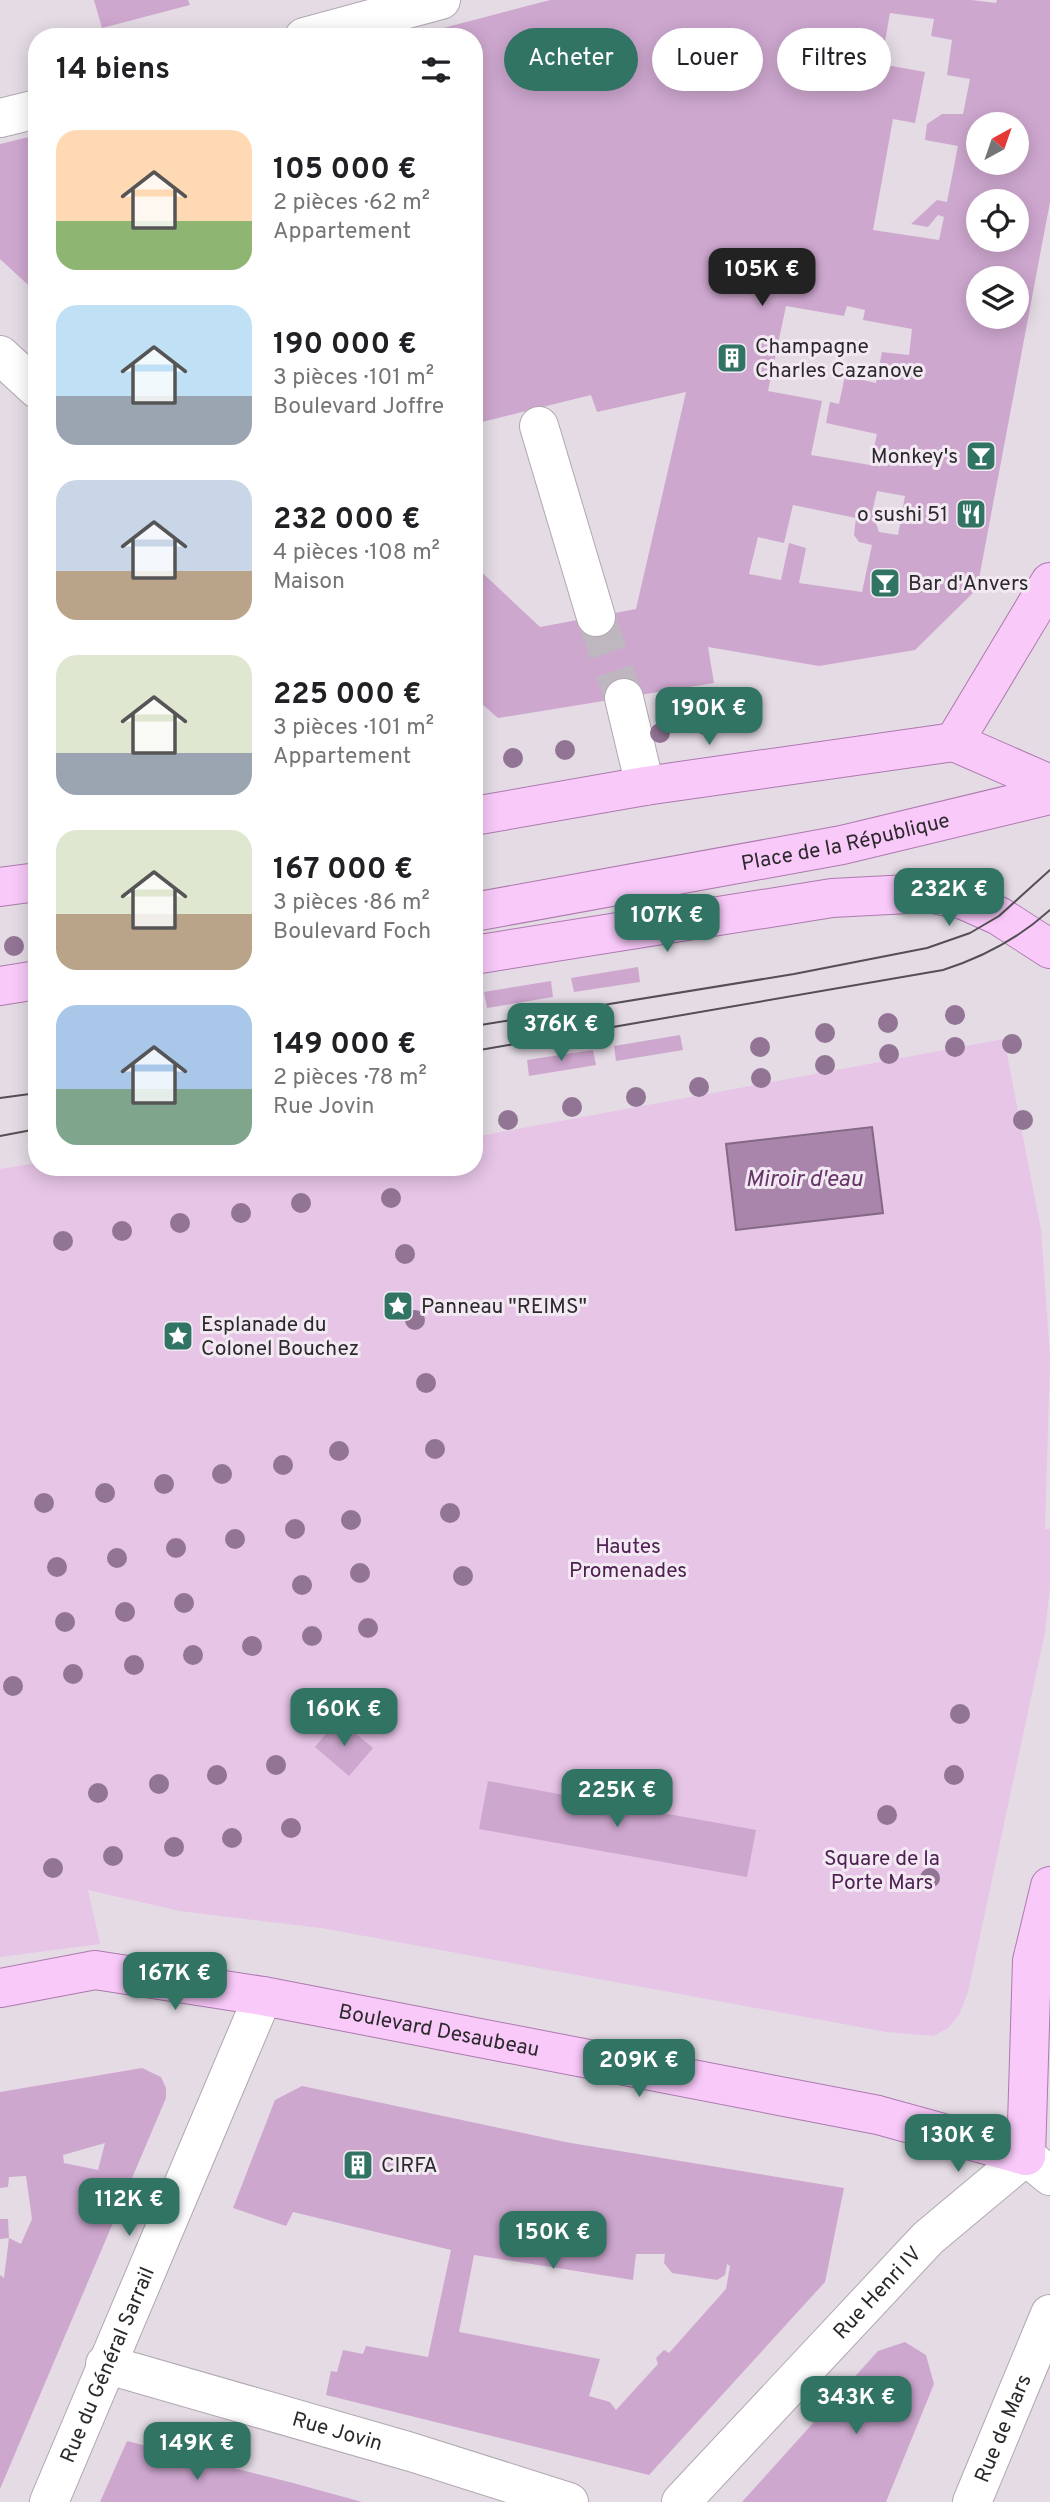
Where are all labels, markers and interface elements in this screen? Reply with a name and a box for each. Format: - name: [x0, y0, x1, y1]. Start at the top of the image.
- chip: Acheter: [504, 28, 638, 91]
- chip: Louer: [652, 28, 763, 91]
- chip: Filtres: [777, 28, 891, 91]
- icon: filters: [417, 51, 455, 89]
- text: 14 biens: [56, 52, 170, 89]
- north arrow: [966, 112, 1029, 175]
- map controls: [966, 112, 1029, 329]
- text: 105 000 €: [273, 152, 417, 189]
- icon: home: [112, 158, 196, 242]
- text: 2 pièces · 62 m²: [273, 189, 430, 218]
- button: locate: [966, 189, 1029, 252]
- text: Appartement: [273, 218, 411, 247]
- pin: 105K €: [705, 248, 819, 308]
- text: 105K €: [724, 256, 800, 285]
- button: layers: [966, 266, 1029, 329]
- text: 190 000 €: [273, 327, 417, 364]
- icon: home: [112, 333, 196, 417]
- place label: Champagne Charles Cazanove: [755, 334, 924, 385]
- building icon: Champagne Charles Cazanove: [715, 341, 749, 375]
- text: 3 pièces · 101 m²: [273, 364, 434, 393]
- text: Boulevard Joffre: [273, 393, 444, 422]
- bar icon: Monkey's: [964, 439, 998, 473]
- place label: Monkey's: [871, 444, 958, 471]
- restaurant icon: o sushi 51: [954, 497, 988, 531]
- text: 232 000 €: [273, 502, 421, 539]
- place label: o sushi 51: [857, 502, 948, 529]
- icon: home: [112, 508, 196, 592]
- text: 4 pièces · 108 m²: [273, 539, 440, 568]
- bar icon: Bar d'Anvers: [868, 566, 902, 600]
- text: Maison: [273, 568, 345, 597]
- place label: Bar d'Anvers: [908, 571, 1029, 598]
- text: 225 000 €: [273, 677, 421, 714]
- icon: home: [112, 683, 196, 767]
- pin: 190K €: [652, 688, 766, 747]
- text: 190K €: [671, 695, 747, 724]
- text: 3 pièces · 101 m²: [273, 714, 434, 743]
- text: Appartement: [273, 743, 411, 772]
- street label: Place de la République: [739, 808, 953, 878]
- text: 167 000 €: [273, 852, 413, 889]
- icon: home: [112, 858, 196, 942]
- pin: 232K €: [892, 869, 1006, 928]
- text: 232K €: [910, 876, 988, 905]
- text: 3 pièces · 86 m²: [273, 889, 430, 918]
- pin: 107K €: [610, 894, 724, 954]
- text: 107K €: [631, 902, 703, 931]
- text: Boulevard Foch: [273, 918, 431, 947]
- pin: 376K €: [504, 1004, 618, 1063]
- text: 376K €: [523, 1011, 599, 1040]
- text: 149 000 €: [273, 1027, 416, 1064]
- icon: home: [112, 1033, 196, 1117]
- text: 2 pièces · 78 m²: [273, 1064, 427, 1093]
- text: Rue Jovin: [273, 1093, 374, 1122]
- water label: Miroir d'eau: [746, 1166, 863, 1195]
- place icon: Panneau "REIMS": [381, 1289, 415, 1323]
- place label: Panneau "REIMS": [421, 1294, 587, 1321]
- place label: Esplanade du Colonel Bouchez: [201, 1312, 359, 1363]
- place icon: Esplanade du Colonel Bouchez: [161, 1319, 195, 1353]
- park label: Hautes Promenades: [569, 1534, 687, 1585]
- pin: 160K €: [287, 1688, 401, 1748]
- text: 160K €: [306, 1696, 382, 1725]
- pin: 225K €: [560, 1770, 674, 1829]
- text: 225K €: [578, 1777, 656, 1806]
- park label: Square de la Porte Mars: [824, 1846, 940, 1897]
- pin: 167K €: [118, 1952, 232, 2012]
- text: 167K €: [139, 1960, 211, 1989]
- street label: Boulevard Desaubeau: [336, 1999, 541, 2064]
- pin: 209K €: [582, 2039, 696, 2099]
- text: 209K €: [599, 2047, 679, 2076]
- pin: 130K €: [901, 2114, 1015, 2174]
- text: 130K €: [921, 2122, 995, 2151]
- building icon: CIRFA: [341, 2148, 375, 2182]
- place label: CIRFA: [381, 2153, 437, 2180]
- pin: 112K €: [72, 2178, 186, 2238]
- text: 112K €: [94, 2186, 164, 2215]
- pin: 150K €: [496, 2212, 610, 2271]
- text: 150K €: [516, 2219, 590, 2248]
- street label: Rue Henri IV: [828, 2241, 928, 2346]
- street label: Rue du Général Sarrail: [55, 2263, 162, 2467]
- street label: Rue de Mars: [970, 2370, 1039, 2487]
- pin: 343K €: [799, 2376, 913, 2436]
- text: 343K €: [817, 2384, 895, 2413]
- street label: Rue Jovin: [289, 2407, 385, 2458]
- pin: 149K €: [140, 2422, 254, 2482]
- text: 149K €: [160, 2430, 234, 2459]

